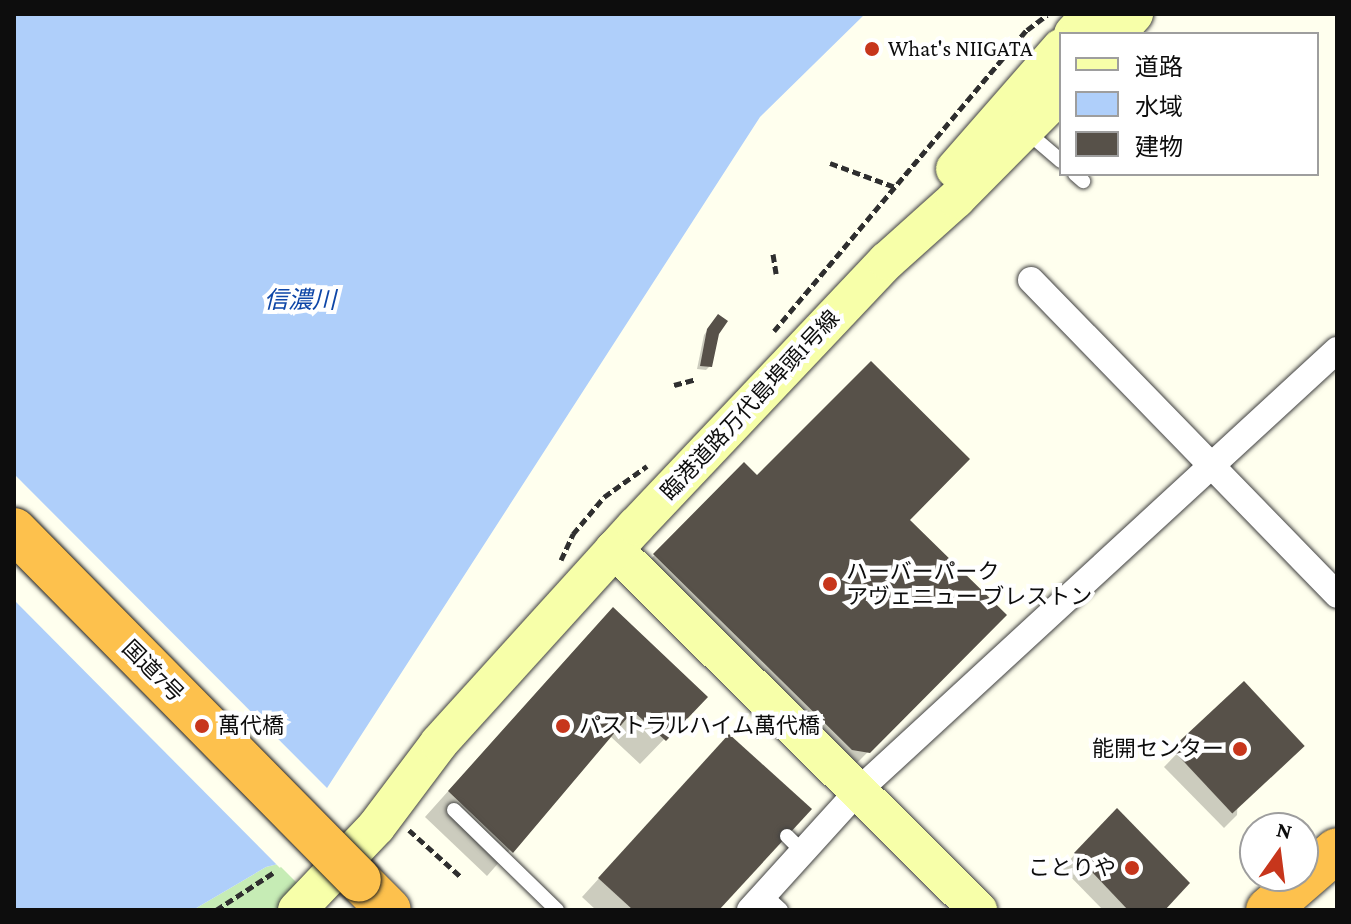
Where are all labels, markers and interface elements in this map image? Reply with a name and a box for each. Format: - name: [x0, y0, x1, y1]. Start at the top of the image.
- legend: [1059, 32, 1319, 176]
- place label: What's NIIGATA: [888, 36, 1033, 62]
- marker: What's NIIGATA: [863, 40, 881, 58]
- text: 道路: [1135, 53, 1183, 80]
- text: 水域: [1135, 93, 1183, 120]
- text: 建物: [1135, 133, 1183, 160]
- water label: 信濃川: [264, 286, 336, 314]
- street label: 臨港道路万代島埠頭1号線: [655, 305, 845, 505]
- place label: ハーバーパーク アヴェニュー ブレストン: [846, 558, 1092, 610]
- marker: ハーバーパーク アヴェニュー ブレストン: [821, 575, 839, 593]
- street label: 国道7号: [117, 635, 189, 707]
- place label: 萬代橋: [218, 713, 284, 739]
- place label: パストラルハイム萬代橋: [579, 713, 821, 739]
- marker: 萬代橋: [193, 717, 211, 735]
- marker: パストラルハイム萬代橋: [554, 717, 572, 735]
- place label: 能開センター: [1092, 736, 1224, 762]
- marker: 能開センター: [1231, 740, 1249, 758]
- north arrow: [1239, 812, 1319, 892]
- text: N: [1274, 816, 1295, 844]
- place label: ことりや: [1028, 855, 1116, 881]
- marker: ことりや: [1123, 859, 1141, 877]

